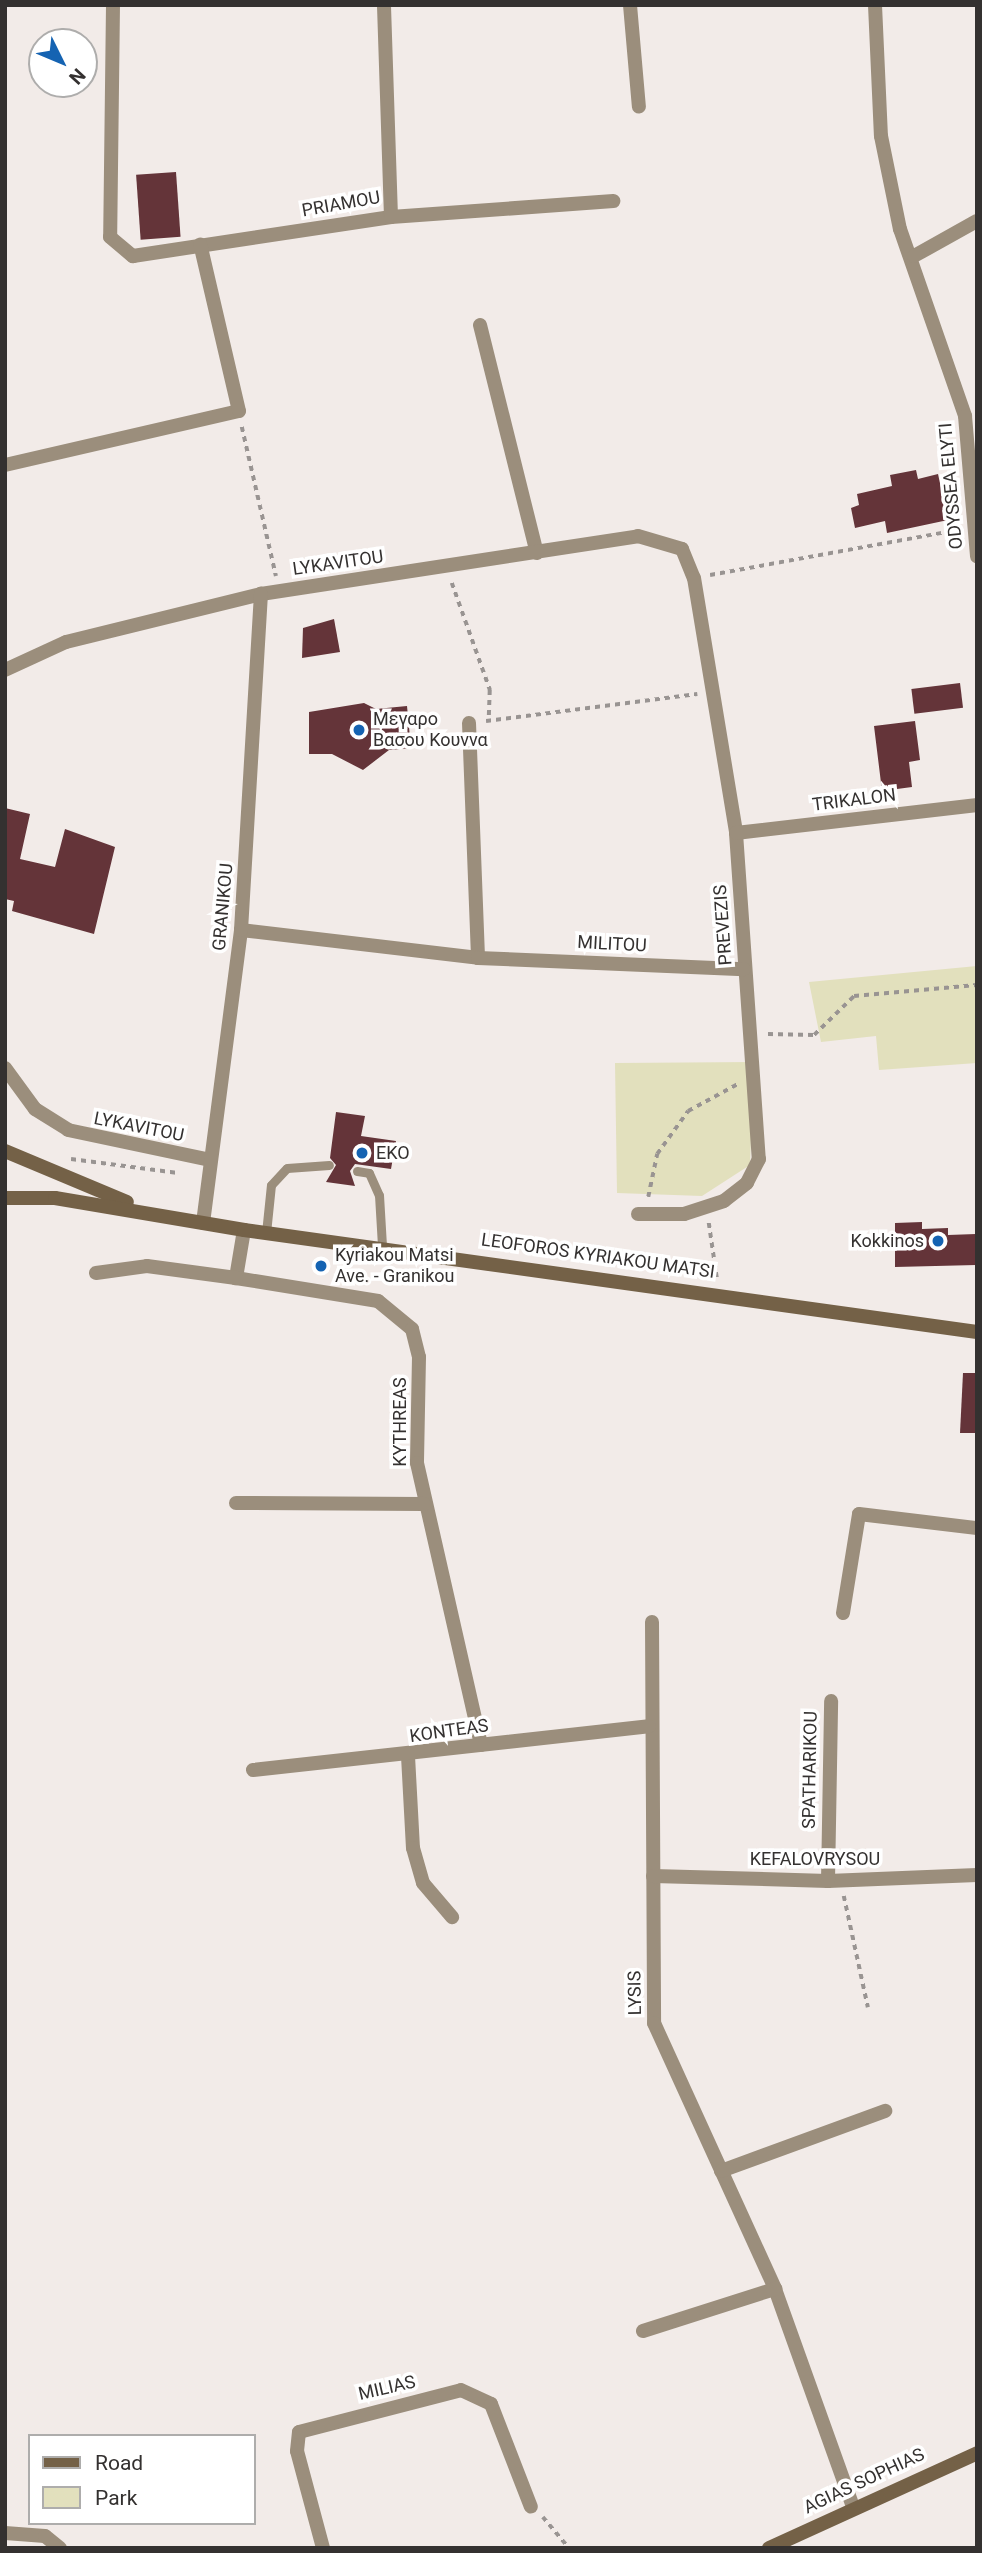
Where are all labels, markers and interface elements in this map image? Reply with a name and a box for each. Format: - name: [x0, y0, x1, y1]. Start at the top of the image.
- north arrow: [28, 28, 98, 98]
- text: N: [64, 64, 90, 89]
- street label: PRIAMOU: [300, 187, 382, 221]
- street label: ODYSSEA ELYTI: [935, 422, 967, 550]
- street label: LYKAVITOU: [291, 546, 385, 580]
- place label: Μεγαρο Βασου Κουννα: [373, 709, 488, 752]
- marker: Μεγαρο Βασου Κουννα: [351, 722, 367, 738]
- street label: TRIKALON: [811, 784, 897, 816]
- street label: GRANIKOU: [208, 862, 238, 952]
- street label: PREVEZIS: [709, 884, 737, 966]
- street label: MILITOU: [577, 931, 647, 957]
- street label: LYKAVITOU: [92, 1108, 186, 1146]
- place label: EKO: [376, 1142, 410, 1164]
- marker: EKO: [354, 1145, 370, 1161]
- street label: LEOFOROS KYRIAKOU MATSI: [480, 1229, 716, 1283]
- place label: Kokkinos: [851, 1230, 924, 1252]
- marker: Kokkinos: [930, 1233, 946, 1249]
- place label: Kyriakou Matsi Ave. - Granikou: [335, 1245, 455, 1288]
- marker: Kyriakou Matsi Ave. - Granikou: [313, 1258, 329, 1274]
- street label: KYTHREAS: [389, 1377, 411, 1467]
- street label: SPATHARIKOU: [798, 1711, 822, 1829]
- street label: KONTEAS: [408, 1715, 490, 1747]
- street label: KEFALOVRYSOU: [750, 1848, 880, 1870]
- street label: LYSIS: [624, 1971, 646, 2015]
- street label: MILIAS: [356, 2371, 418, 2405]
- legend: [28, 2434, 256, 2525]
- street label: AGIAS SOPHIAS: [800, 2444, 928, 2518]
- text: Road: [95, 2451, 143, 2475]
- text: Park: [95, 2486, 137, 2510]

